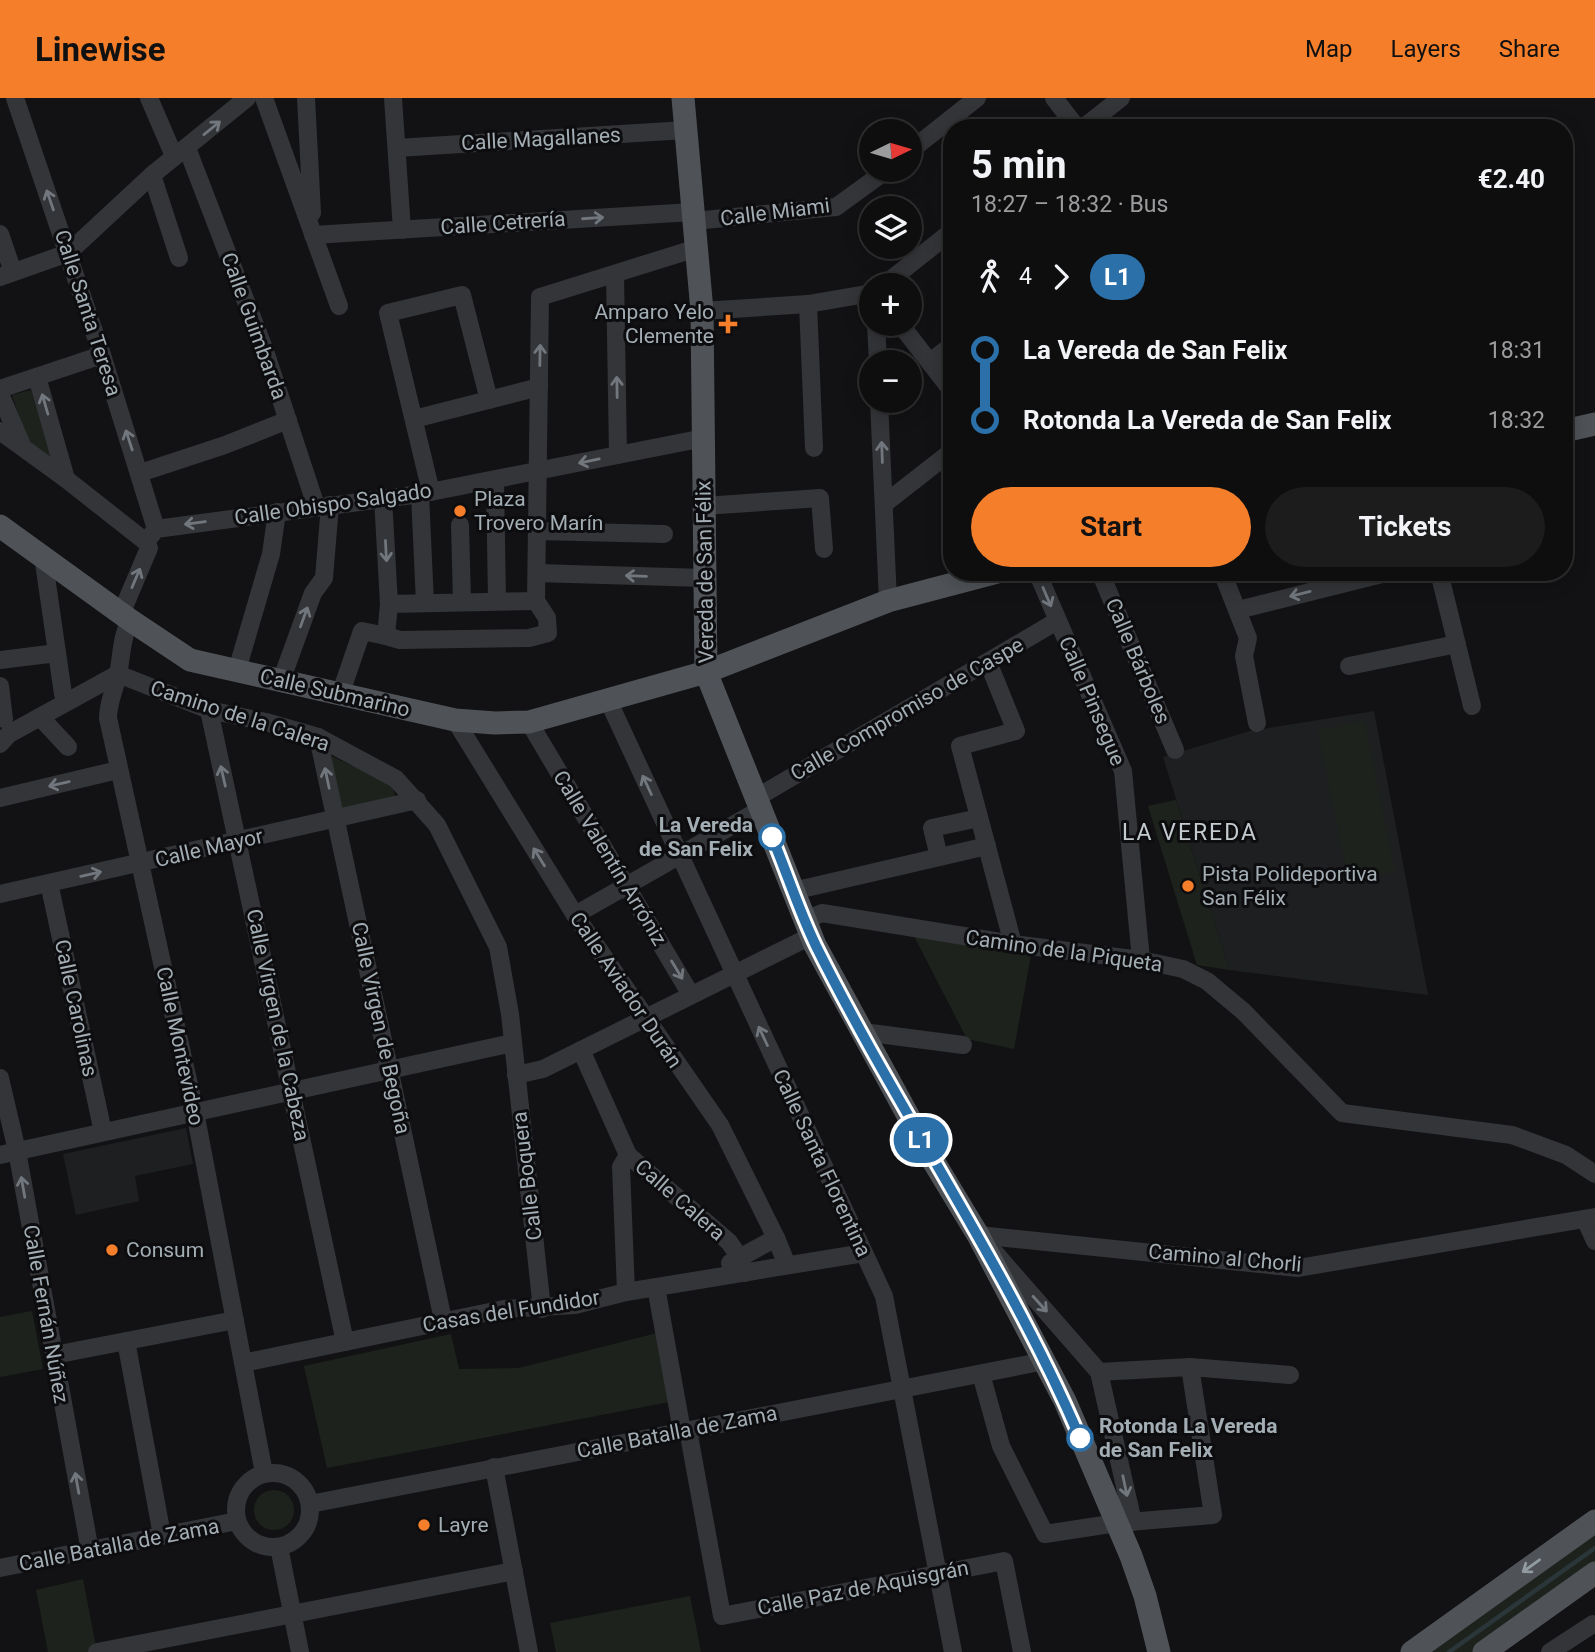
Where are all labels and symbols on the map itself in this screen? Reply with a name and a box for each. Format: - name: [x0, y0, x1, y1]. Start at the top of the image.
- north arrow: [859, 119, 922, 182]
- one-way arrow: [202, 120, 220, 135]
- street label: Calle Magallanes: [461, 123, 621, 155]
- one-way arrow: [43, 190, 55, 212]
- street label: Calle Miami: [719, 193, 831, 231]
- street label: Calle Cetrería: [440, 207, 566, 239]
- one-way arrow: [581, 211, 604, 224]
- street label: Calle Santa Teresa: [50, 227, 126, 399]
- street label: Calle Guimbarda: [216, 249, 292, 403]
- place label: Amparo Yelo Clemente: [594, 300, 714, 348]
- marker: Amparo Yelo Clemente: [720, 316, 736, 332]
- one-way arrow: [533, 343, 546, 366]
- one-way arrow: [610, 376, 623, 399]
- one-way arrow: [37, 393, 50, 415]
- one-way arrow: [122, 429, 134, 451]
- one-way arrow: [875, 441, 888, 464]
- one-way arrow: [578, 455, 601, 469]
- street label: Calle Obispo Salgado: [233, 478, 433, 530]
- street label: Vereda de San Félix: [691, 480, 719, 664]
- place label: Plaza Trovero Marín: [474, 487, 603, 535]
- marker: Plaza Trovero Marín: [452, 503, 468, 519]
- one-way arrow: [184, 517, 207, 530]
- one-way arrow: [380, 539, 393, 562]
- one-way arrow: [130, 568, 143, 589]
- one-way arrow: [624, 570, 647, 583]
- one-way arrow: [1041, 585, 1054, 607]
- one-way arrow: [1289, 588, 1312, 601]
- street label: Calle Bárboles: [1101, 595, 1175, 727]
- one-way arrow: [299, 606, 312, 628]
- street label: Calle Compromiso de Caspe: [786, 632, 1028, 786]
- street label: Calle Pinsegue: [1054, 633, 1130, 769]
- street label: Calle Submarino: [258, 664, 412, 722]
- street label: Camino de la Calera: [147, 676, 333, 756]
- one-way arrow: [215, 765, 229, 788]
- street label: Calle Valentín Arróniz: [548, 766, 672, 950]
- one-way arrow: [320, 767, 333, 790]
- one-way arrow: [640, 774, 653, 795]
- one-way arrow: [48, 778, 71, 791]
- place label: La Vereda de San Felix: [639, 813, 753, 861]
- district label: LA VEREDA: [1122, 819, 1258, 846]
- street label: Calle Mayor: [153, 824, 265, 872]
- marker: La Vereda de San Felix: [759, 824, 785, 850]
- one-way arrow: [532, 848, 547, 867]
- place label: Pista Polideportiva San Félix: [1202, 862, 1378, 910]
- one-way arrow: [79, 867, 102, 881]
- marker: Pista Polideportiva San Félix: [1180, 878, 1196, 894]
- street label: Calle Virgen de la Cabeza: [242, 907, 314, 1143]
- street label: Calle Aviador Durán: [565, 908, 687, 1072]
- street label: Calle Virgen de Begoña: [347, 920, 415, 1136]
- street label: Camino de la Piqueta: [964, 925, 1164, 977]
- street label: Calle Carolinas: [50, 937, 102, 1079]
- one-way arrow: [670, 960, 684, 980]
- street label: Calle Montevideo: [151, 964, 209, 1128]
- one-way arrow: [756, 1025, 769, 1046]
- street label: Calle Santa Florentina: [768, 1065, 876, 1261]
- street label: Calle Boquera: [507, 1110, 547, 1242]
- line badge: L1: [890, 1117, 953, 1163]
- street label: Calle Calera: [630, 1154, 730, 1246]
- one-way arrow: [16, 1176, 29, 1199]
- street label: Calle Fernán Núñez: [18, 1223, 74, 1405]
- place label: Consum: [126, 1238, 204, 1262]
- street label: Camino al Chorli: [1147, 1239, 1303, 1277]
- marker: Consum: [104, 1242, 120, 1258]
- street label: Casas del Fundidor: [421, 1285, 601, 1337]
- one-way arrow: [1032, 1295, 1048, 1313]
- street label: Calle Batalla de Zama: [575, 1401, 779, 1463]
- place label: Rotonda La Vereda de San Felix: [1099, 1414, 1277, 1462]
- marker: Rotonda La Vereda de San Felix: [1067, 1425, 1093, 1451]
- one-way arrow: [70, 1472, 84, 1495]
- one-way arrow: [1118, 1474, 1132, 1497]
- place label: Layre: [438, 1513, 489, 1537]
- street label: Calle Batalla de Zama: [17, 1514, 221, 1576]
- marker: Layre: [416, 1517, 432, 1533]
- street label: Calle Paz de Aquisgrán: [755, 1556, 971, 1620]
- one-way arrow: [1522, 1558, 1541, 1573]

